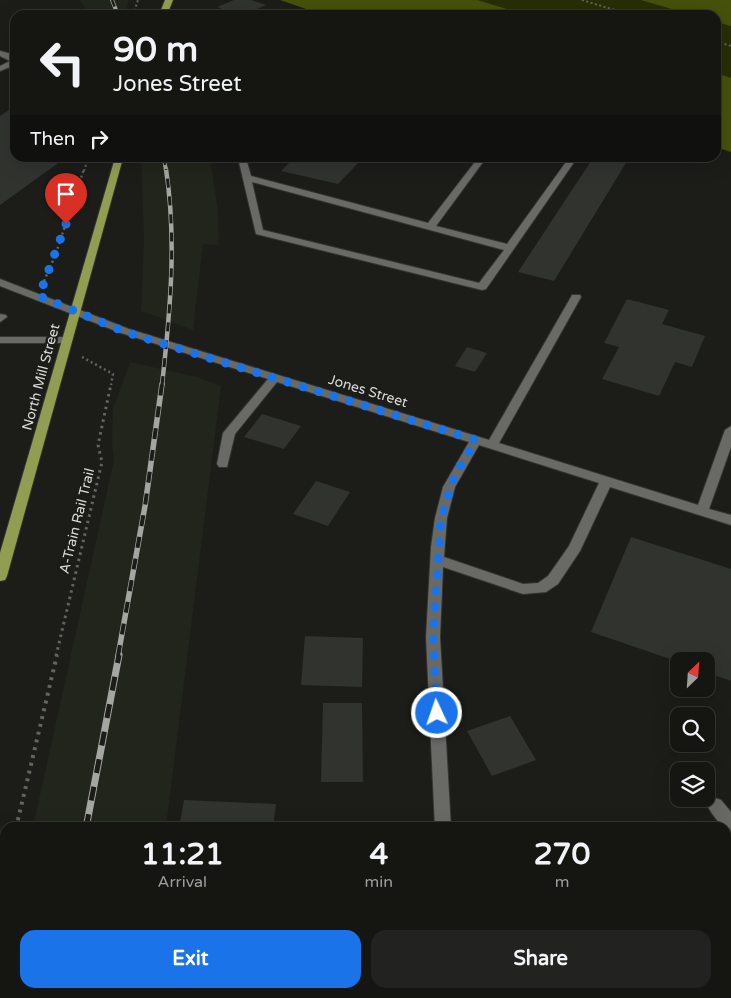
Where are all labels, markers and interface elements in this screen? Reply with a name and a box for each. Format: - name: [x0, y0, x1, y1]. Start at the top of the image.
- text: 90 m: [113, 29, 198, 71]
- icon: left: [30, 30, 95, 95]
- text: Jones Street: [113, 71, 242, 97]
- icon: right: [85, 125, 113, 153]
- text: Then: [30, 128, 75, 150]
- pin: [45, 173, 87, 224]
- icon: arrive: [52, 180, 80, 208]
- street label: North Mill Street: [19, 321, 64, 432]
- street label: Jones Street: [326, 371, 410, 411]
- street label: A-Train Rail Trail: [56, 467, 98, 575]
- north arrow: [670, 652, 715, 698]
- map controls: [670, 652, 715, 807]
- position arrow: [410, 686, 462, 738]
- button: search: [670, 707, 715, 752]
- button: layers: [670, 762, 715, 807]
- text: 11:21: [141, 836, 224, 873]
- text: 4: [369, 836, 388, 873]
- text: 270: [534, 836, 590, 873]
- text: Arrival: [158, 872, 207, 892]
- text: min: [365, 872, 393, 892]
- text: m: [555, 872, 569, 892]
- button: Exit: [20, 930, 361, 988]
- button: Share: [371, 930, 711, 988]

